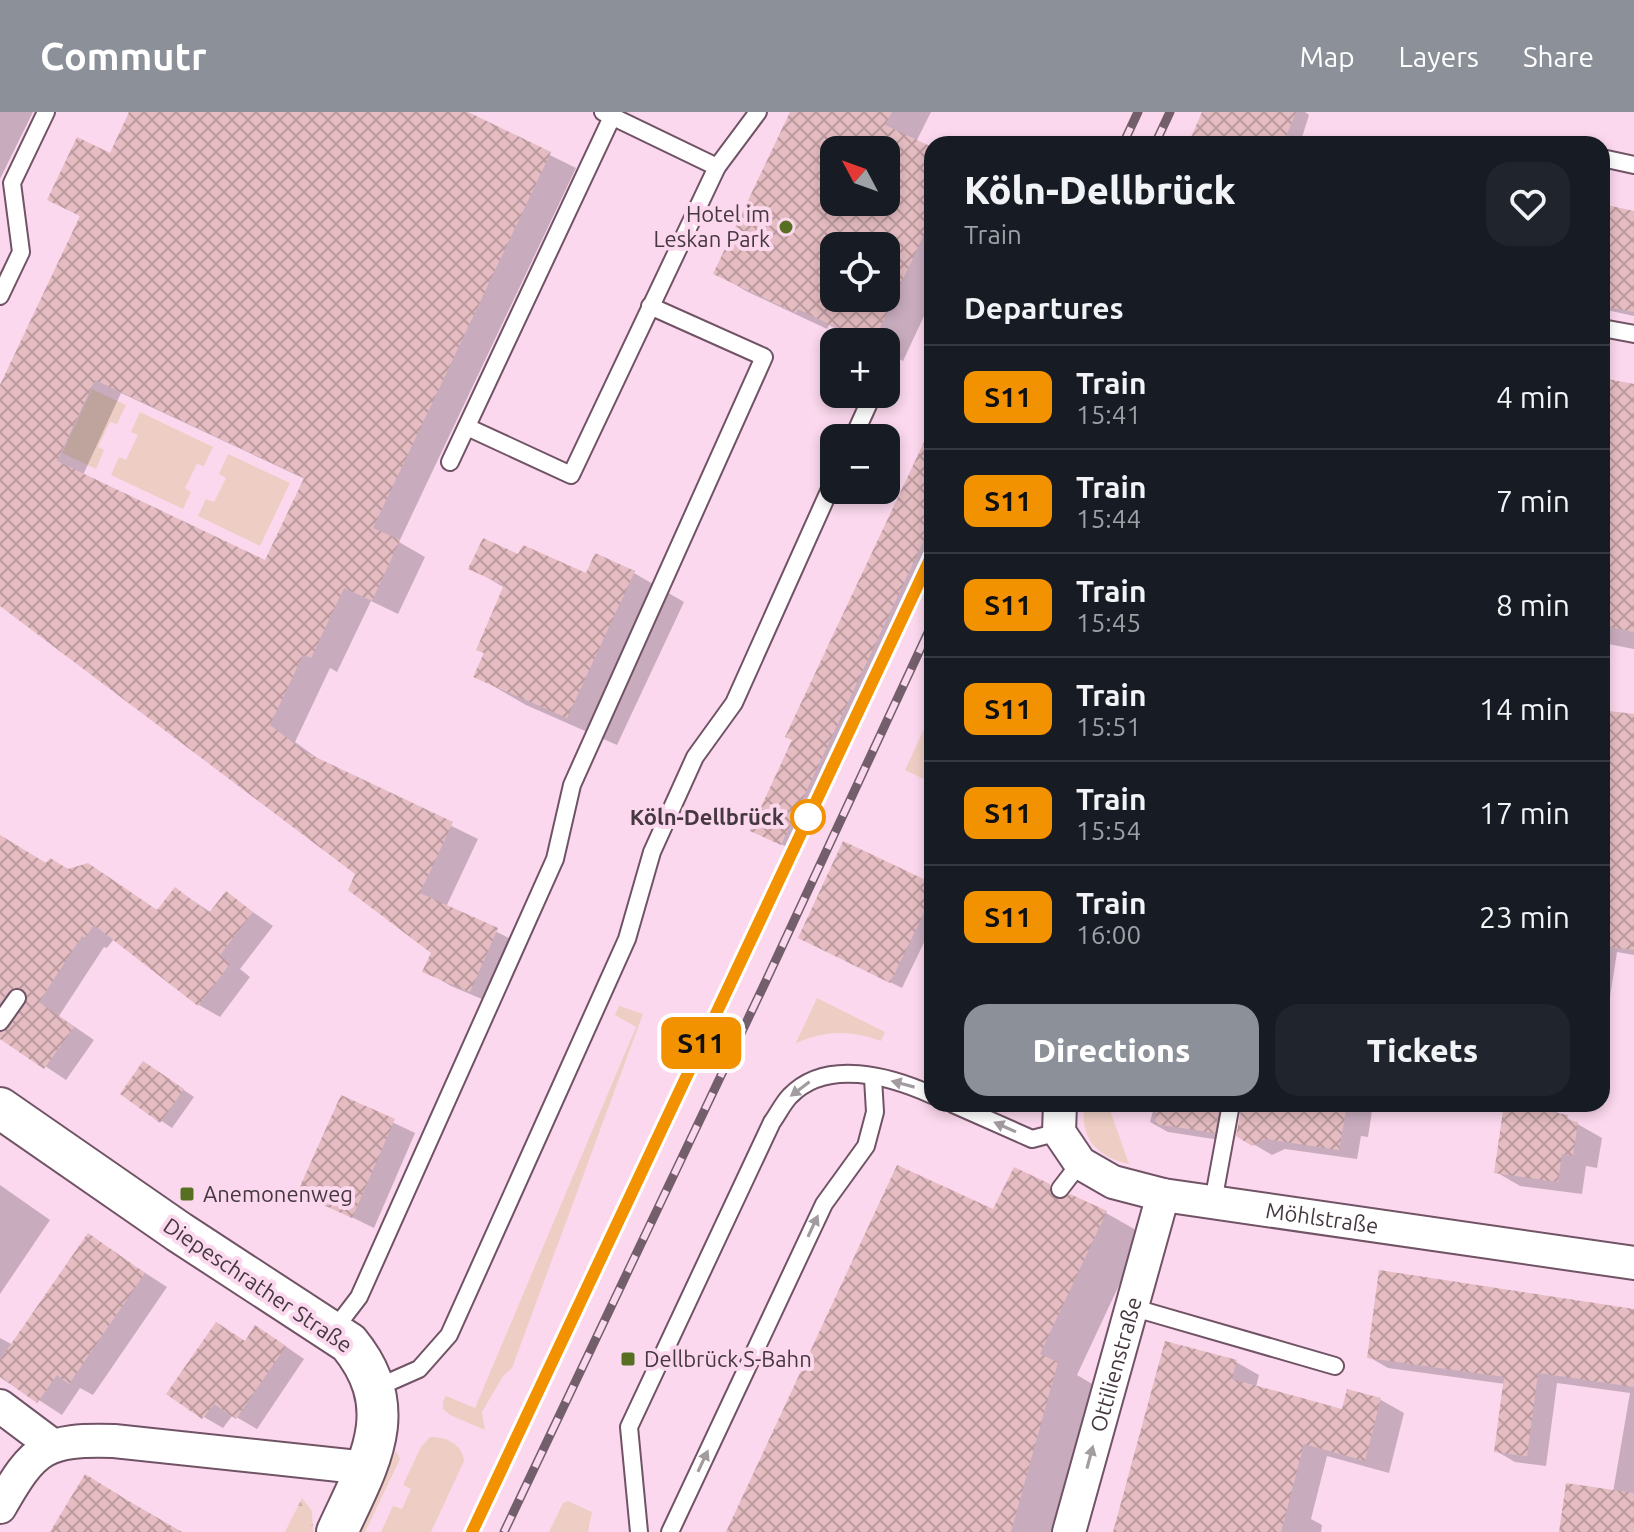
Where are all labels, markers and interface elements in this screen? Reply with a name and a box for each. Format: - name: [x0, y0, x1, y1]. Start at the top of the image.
- text: Commutr: [40, 35, 207, 77]
- text: Map: [1299, 41, 1355, 72]
- text: Layers: [1399, 41, 1479, 72]
- text: Share: [1523, 41, 1594, 72]
- north arrow: [820, 136, 900, 216]
- map controls: [820, 136, 900, 504]
- button: heart: [1486, 162, 1570, 246]
- text: Köln-Dellbrück: [964, 169, 1235, 211]
- place label: Hotel im Leskan Park: [653, 201, 770, 251]
- marker: Hotel im Leskan Park: [777, 218, 795, 236]
- text: Train: [964, 220, 1022, 249]
- button: locate: [820, 232, 900, 312]
- text: Departures: [964, 291, 1124, 325]
- button: +: [820, 328, 900, 408]
- text: Train: [1076, 366, 1146, 400]
- text: 4 min: [1496, 380, 1570, 414]
- text: S11: [984, 381, 1032, 412]
- text: 15:41: [1076, 400, 1141, 429]
- button: −: [820, 424, 900, 504]
- text: Train: [1076, 470, 1146, 504]
- text: 7 min: [1496, 484, 1570, 518]
- text: S11: [984, 485, 1032, 516]
- text: 15:44: [1076, 504, 1141, 533]
- text: Train: [1076, 574, 1146, 608]
- text: 8 min: [1496, 588, 1570, 622]
- text: S11: [984, 589, 1032, 620]
- text: 15:45: [1076, 608, 1141, 637]
- text: Train: [1076, 678, 1146, 712]
- text: 14 min: [1479, 692, 1570, 726]
- text: S11: [984, 693, 1032, 724]
- text: 15:51: [1076, 712, 1141, 741]
- text: Train: [1076, 782, 1146, 816]
- text: 17 min: [1479, 796, 1570, 830]
- text: S11: [984, 797, 1032, 828]
- marker: Köln-Dellbrück: [791, 800, 825, 834]
- place label: Köln-Dellbrück: [630, 804, 785, 829]
- text: 15:54: [1076, 816, 1141, 845]
- text: Train: [1076, 886, 1146, 920]
- text: 23 min: [1479, 900, 1570, 934]
- text: S11: [984, 901, 1032, 932]
- text: 16:00: [1076, 920, 1141, 949]
- button: Directions: [964, 1004, 1259, 1096]
- button: Tickets: [1275, 1004, 1570, 1096]
- line badge: S11: [655, 1017, 747, 1069]
- text: S11: [677, 1027, 725, 1058]
- one-way arrow: [891, 1078, 916, 1090]
- one-way arrow: [790, 1080, 810, 1096]
- one-way arrow: [994, 1121, 1017, 1134]
- place label: Anemonenweg: [203, 1181, 353, 1206]
- marker: Anemonenweg: [178, 1185, 196, 1203]
- street label: Möhlstraße: [1264, 1197, 1380, 1238]
- street label: Diepeschrather Straße: [159, 1212, 357, 1357]
- one-way arrow: [806, 1214, 820, 1237]
- street label: Ottilienstraße: [1085, 1294, 1146, 1435]
- place label: Dellbrück S-Bahn: [644, 1346, 812, 1371]
- marker: Dellbrück S-Bahn: [619, 1350, 637, 1368]
- one-way arrow: [1084, 1444, 1097, 1468]
- one-way arrow: [696, 1450, 710, 1473]

